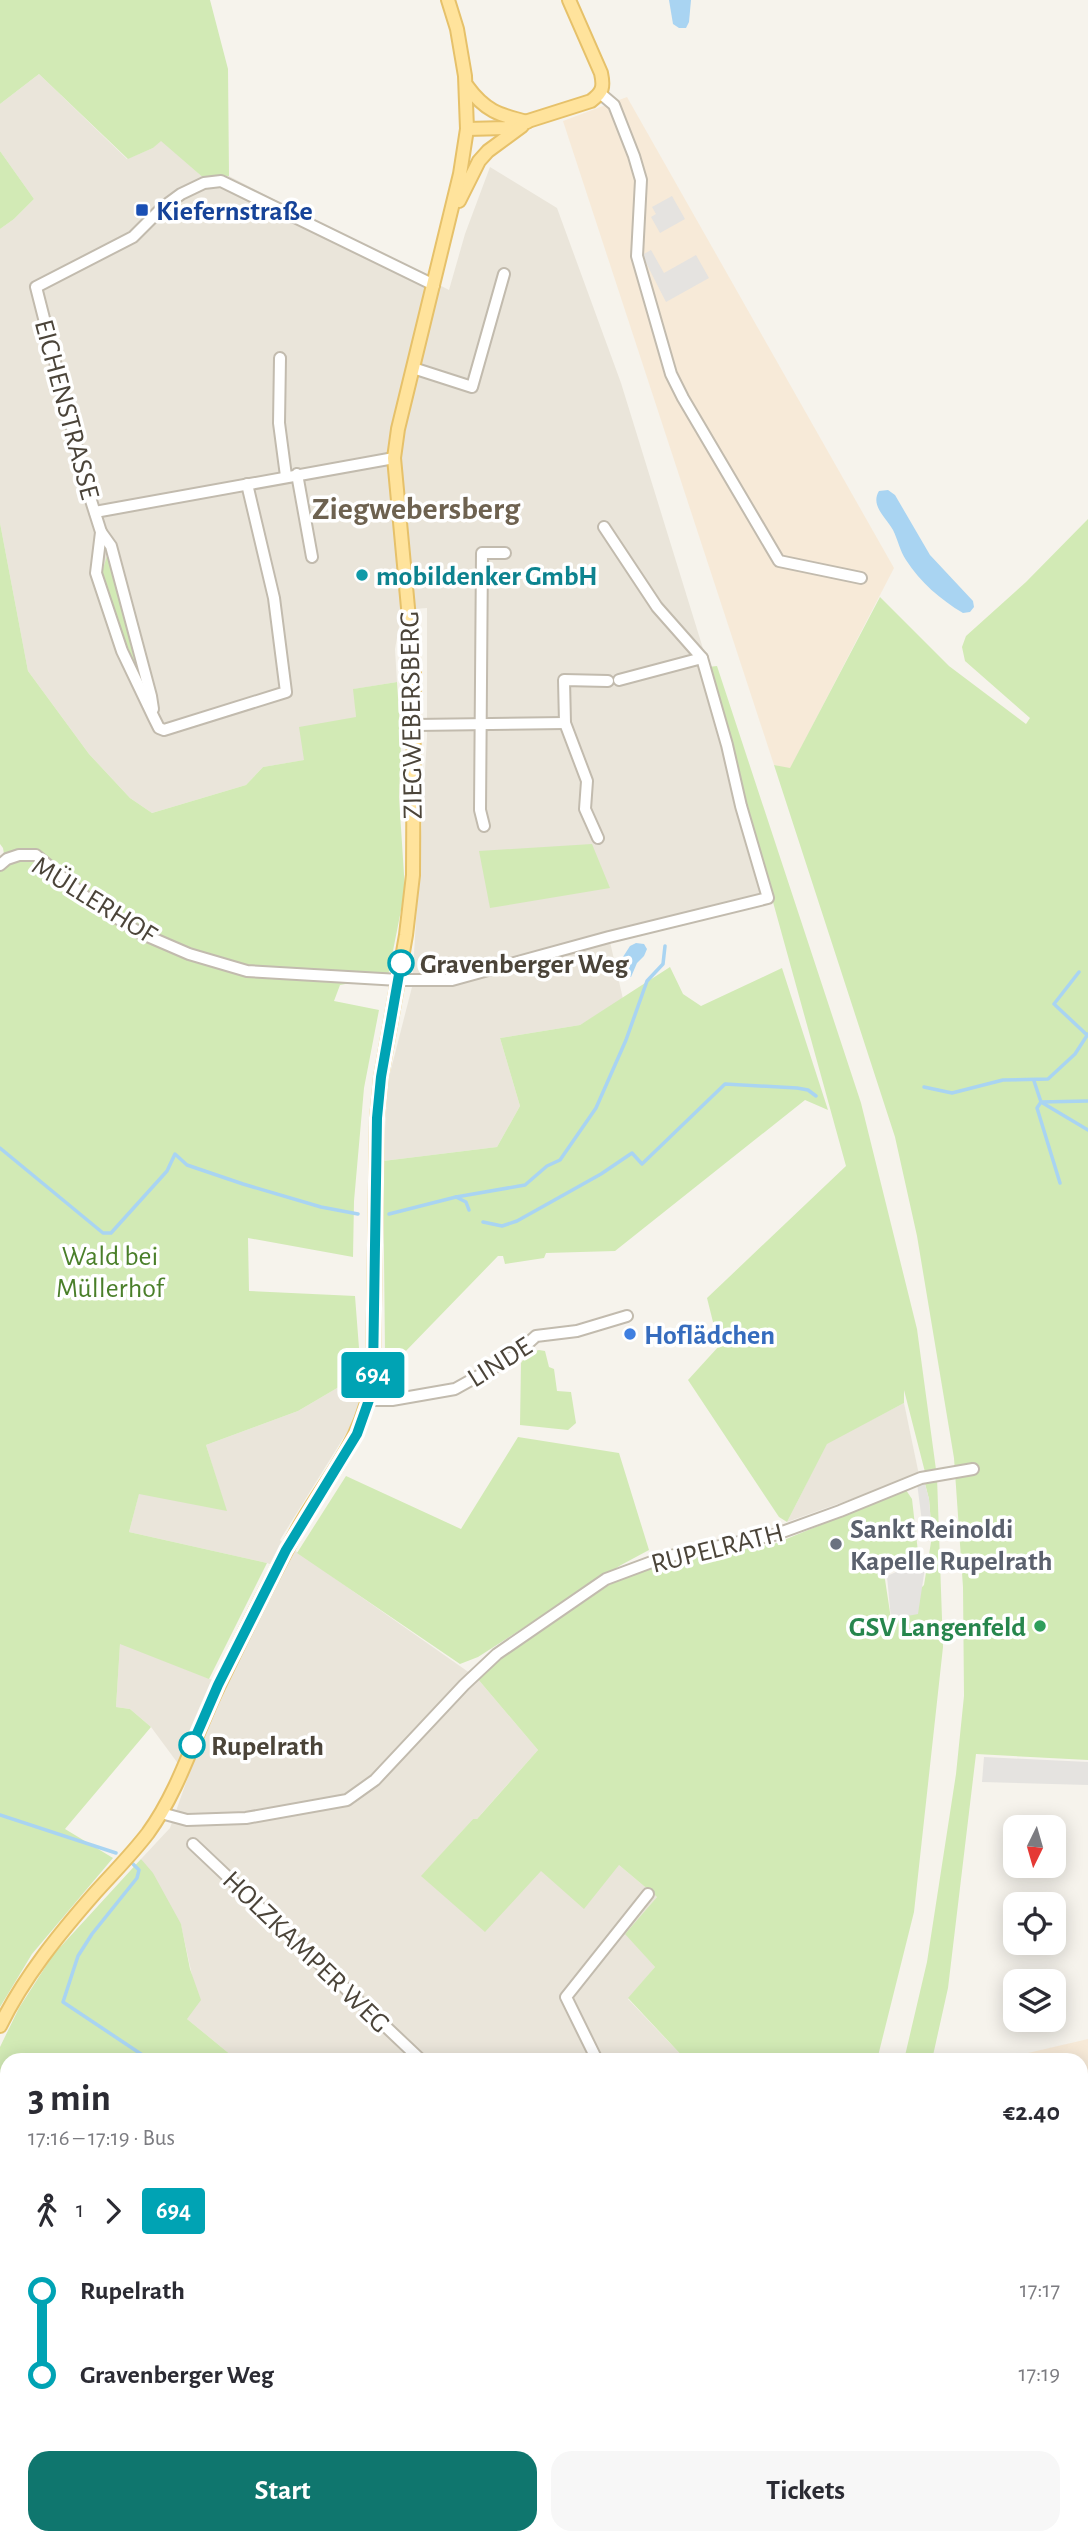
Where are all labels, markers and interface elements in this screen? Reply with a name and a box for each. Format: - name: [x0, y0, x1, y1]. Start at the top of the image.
- place label: Kiefernstraße: [156, 198, 313, 226]
- marker: Kiefernstraße: [134, 202, 150, 218]
- street label: EICHENSTRASSE: [29, 317, 104, 502]
- district label: Ziegwebersberg: [312, 493, 521, 525]
- place label: mobildenker GmbH: [376, 563, 597, 591]
- marker: mobildenker GmbH: [354, 567, 370, 583]
- street label: ZIEGWEBERSBERG: [396, 610, 428, 819]
- street label: MÜLLERHOF: [27, 850, 163, 950]
- marker: Gravenberger Weg: [388, 950, 414, 976]
- place label: Gravenberger Weg: [420, 951, 630, 979]
- park label: Wald bei Müllerhof: [56, 1243, 165, 1303]
- place label: Hoflädchen: [644, 1322, 775, 1350]
- marker: Hoflädchen: [622, 1326, 638, 1342]
- street label: LINDE: [463, 1332, 537, 1393]
- line badge: 694: [333, 1352, 413, 1398]
- text: 694: [355, 1363, 391, 1387]
- place label: Sankt Reinoldi Kapelle Rupelrath: [850, 1516, 1052, 1576]
- street label: RUPELRATH: [648, 1519, 787, 1579]
- marker: Sankt Reinoldi Kapelle Rupelrath: [828, 1536, 844, 1552]
- place label: GSV Langenfeld: [849, 1614, 1026, 1642]
- marker: GSV Langenfeld: [1032, 1618, 1048, 1634]
- marker: Rupelrath: [179, 1732, 205, 1758]
- place label: Rupelrath: [211, 1733, 324, 1761]
- north arrow: [1003, 1815, 1066, 1878]
- map controls: [1003, 1815, 1066, 2032]
- street label: HOLZKAMPER WEG: [217, 1866, 394, 2039]
- button: locate: [1003, 1892, 1066, 1955]
- button: layers: [1003, 1969, 1066, 2032]
- text: 3 min: [28, 2080, 111, 2118]
- text: €2.40: [1003, 2099, 1060, 2125]
- text: 17:16 – 17:19 · Bus: [28, 2127, 175, 2150]
- icon: walk: [28, 2192, 66, 2230]
- icon: forward: [94, 2192, 132, 2230]
- text: 1: [76, 2199, 84, 2222]
- text: 694: [156, 2199, 191, 2223]
- text: Rupelrath: [80, 2278, 185, 2304]
- text: 17:17: [1020, 2279, 1060, 2302]
- text: Gravenberger Weg: [80, 2362, 274, 2388]
- text: 17:19: [1019, 2363, 1060, 2386]
- button: Start: [28, 2451, 537, 2531]
- button: Tickets: [551, 2451, 1060, 2531]

